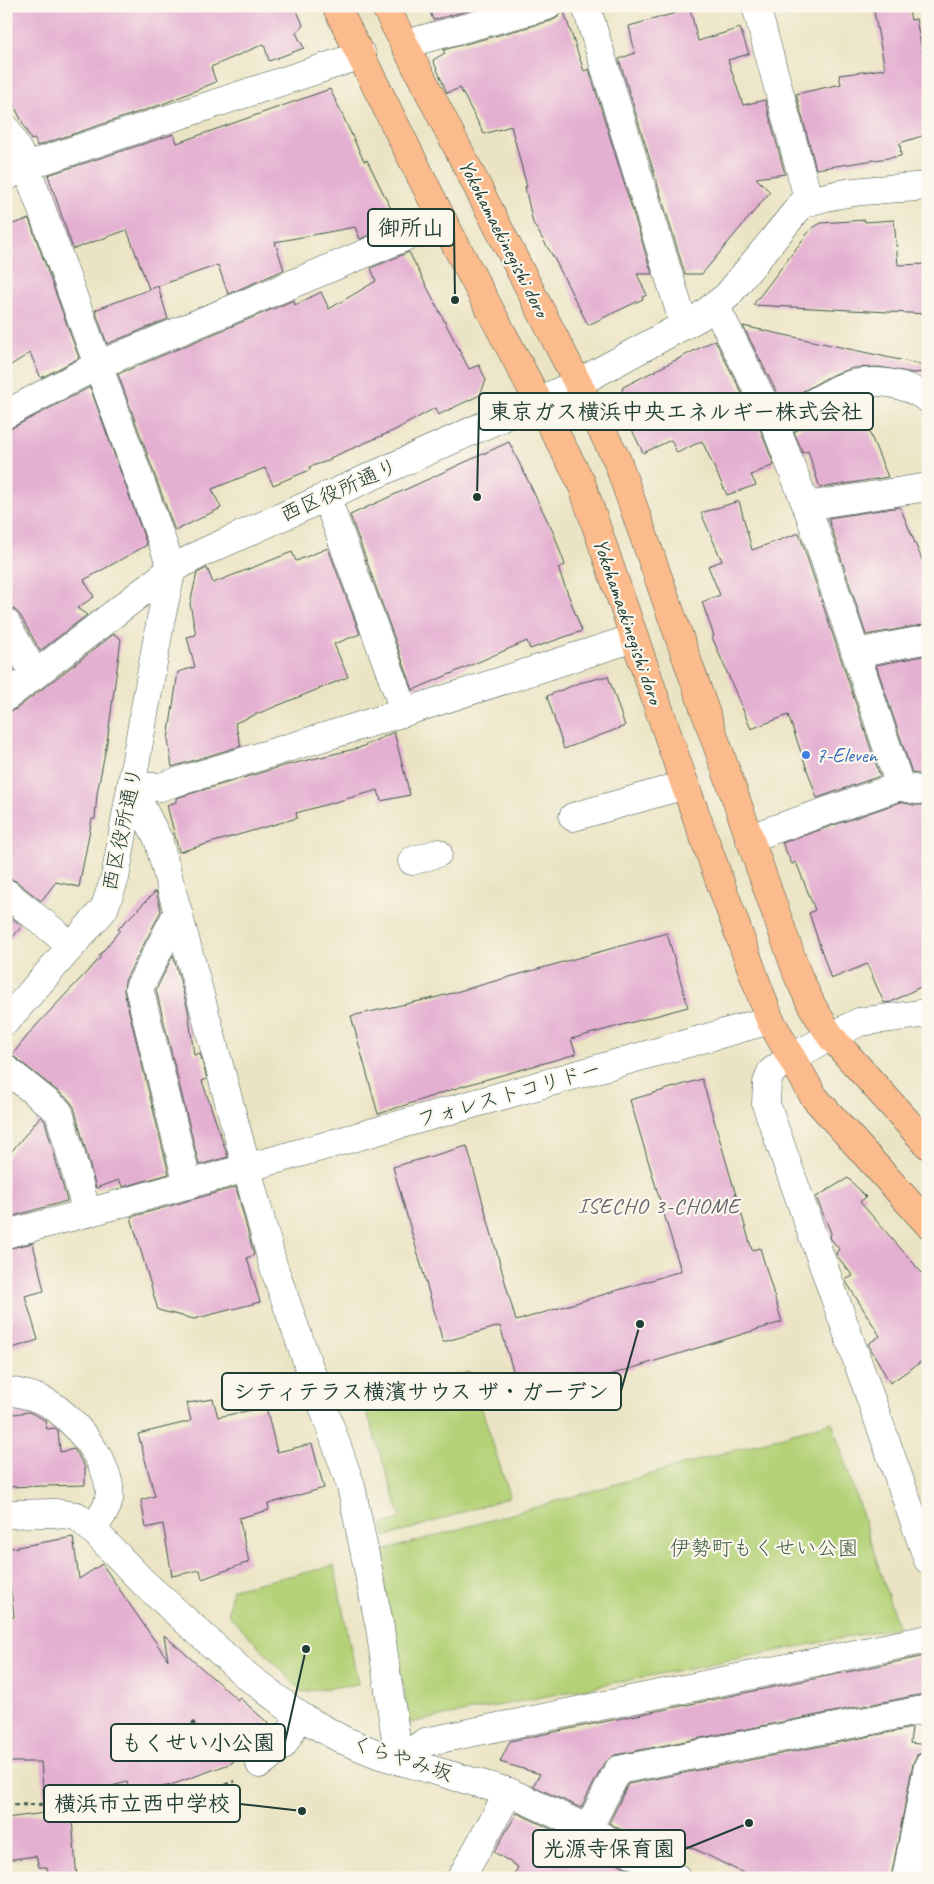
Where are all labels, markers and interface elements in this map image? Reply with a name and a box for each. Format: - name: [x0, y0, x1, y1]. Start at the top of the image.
- street label: Yokohamaekinegishi doro: [453, 155, 556, 323]
- callout: 御所山: [368, 209, 454, 246]
- text: 御所山: [378, 214, 444, 242]
- callout: 東京ガス横浜中央エネルギー株式会社: [479, 393, 873, 430]
- text: 東京ガス横浜中央エネルギー株式会社: [489, 398, 863, 426]
- street label: 西区役所通り: [276, 452, 402, 528]
- street label: Yokohamaekinegishi doro: [587, 535, 669, 710]
- place label: 7-Eleven: [816, 742, 879, 768]
- marker: 7-Eleven: [800, 749, 812, 761]
- street label: 西区役所通り: [96, 765, 148, 893]
- street label: フォレストコリドー: [414, 1055, 604, 1133]
- district label: ISECHO 3-CHOME: [578, 1192, 742, 1220]
- callout: シティテラス横濱サウス ザ・ガーデン: [222, 1373, 621, 1410]
- text: シティテラス横濱サウス ザ・ガーデン: [233, 1378, 609, 1406]
- park label: 伊勢町もくせい公園: [670, 1535, 859, 1561]
- callout: もくせい小公園: [111, 1724, 285, 1761]
- text: もくせい小公園: [121, 1729, 275, 1757]
- street label: くらやみ坂: [348, 1729, 456, 1787]
- callout: 横浜市立西中学校: [44, 1785, 240, 1822]
- text: 横浜市立西中学校: [54, 1790, 230, 1818]
- callout: 光源寺保育園: [533, 1830, 685, 1867]
- text: 光源寺保育園: [543, 1835, 675, 1863]

